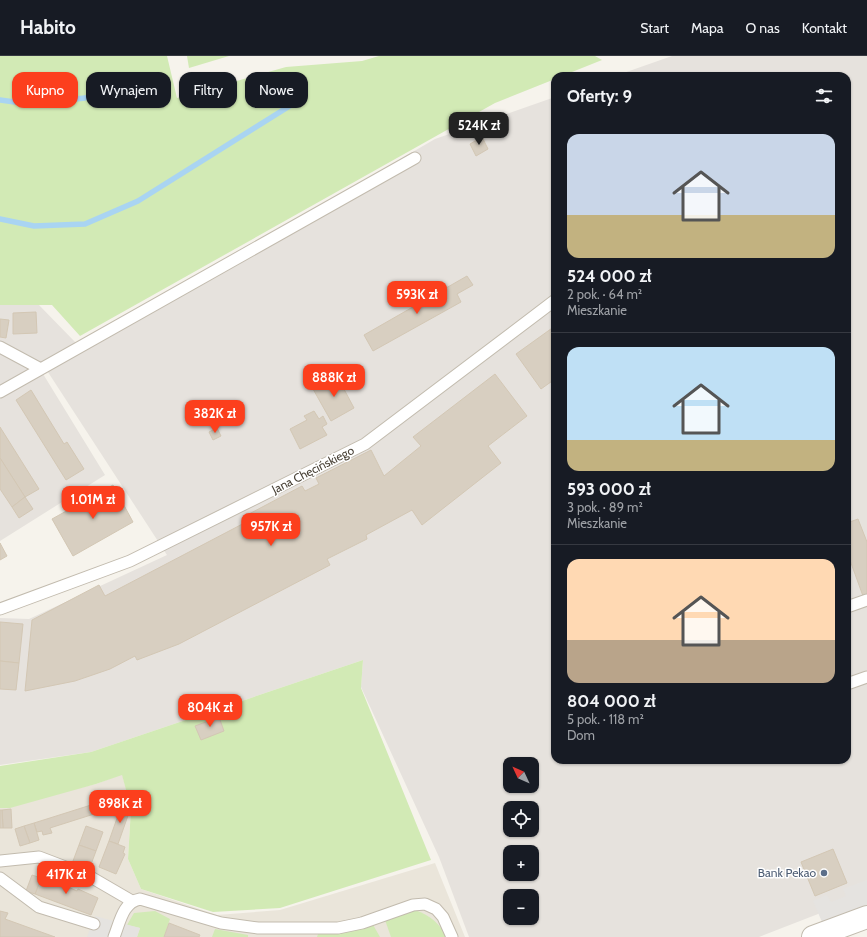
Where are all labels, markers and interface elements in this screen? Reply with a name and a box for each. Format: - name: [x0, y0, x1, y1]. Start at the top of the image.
- text: Habito: [20, 16, 76, 39]
- text: Start: [640, 19, 669, 37]
- text: Mapa: [691, 19, 723, 37]
- text: O nas: [745, 19, 780, 37]
- text: Kontakt: [802, 19, 847, 37]
- chip: Kupno: [12, 72, 78, 108]
- chip: Wynajem: [86, 72, 171, 108]
- chip: Filtry: [179, 72, 237, 108]
- chip: Nowe: [245, 72, 308, 108]
- icon: filters: [813, 85, 835, 107]
- text: Oferty: 9: [567, 86, 632, 106]
- pin: 524K zł: [442, 112, 516, 146]
- text: 524K zł: [458, 117, 500, 133]
- icon: home: [665, 160, 737, 232]
- text: 524 000 zł: [567, 266, 652, 286]
- pin: 593K zł: [380, 281, 454, 315]
- text: 593K zł: [396, 286, 438, 302]
- text: 2 pok. · 64 m²: [567, 286, 642, 302]
- text: Mieszkanie: [567, 302, 627, 318]
- pin: 888K zł: [297, 364, 371, 398]
- text: 888K zł: [312, 369, 356, 385]
- icon: home: [665, 373, 737, 445]
- pin: 382K zł: [178, 400, 252, 434]
- text: 382K zł: [194, 405, 236, 421]
- street label: Jana Chęcińskiego: [268, 442, 357, 497]
- text: 593 000 zł: [567, 479, 651, 499]
- pin: 1.01M zł: [52, 486, 134, 520]
- text: 1.01M zł: [71, 491, 115, 507]
- text: 3 pok. · 89 m²: [567, 499, 643, 515]
- pin: 957K zł: [234, 513, 308, 547]
- text: Mieszkanie: [567, 515, 627, 531]
- text: 957K zł: [250, 518, 292, 534]
- icon: home: [665, 585, 737, 657]
- text: 804 000 zł: [567, 691, 656, 711]
- pin: 804K zł: [173, 694, 247, 728]
- text: 804K zł: [187, 699, 233, 715]
- text: 5 pok. · 118 m²: [567, 711, 644, 727]
- text: Dom: [567, 727, 595, 743]
- north arrow: [503, 757, 539, 793]
- map controls: [503, 757, 539, 925]
- pin: 898K zł: [83, 790, 157, 824]
- text: 898K zł: [98, 795, 142, 811]
- button: locate: [503, 801, 539, 837]
- button: +: [503, 845, 539, 881]
- pin: 417K zł: [29, 861, 103, 895]
- place label: Bank Pekao: [758, 865, 816, 880]
- text: 417K zł: [46, 866, 86, 882]
- marker: Bank Pekao: [819, 868, 829, 878]
- button: −: [503, 889, 539, 925]

